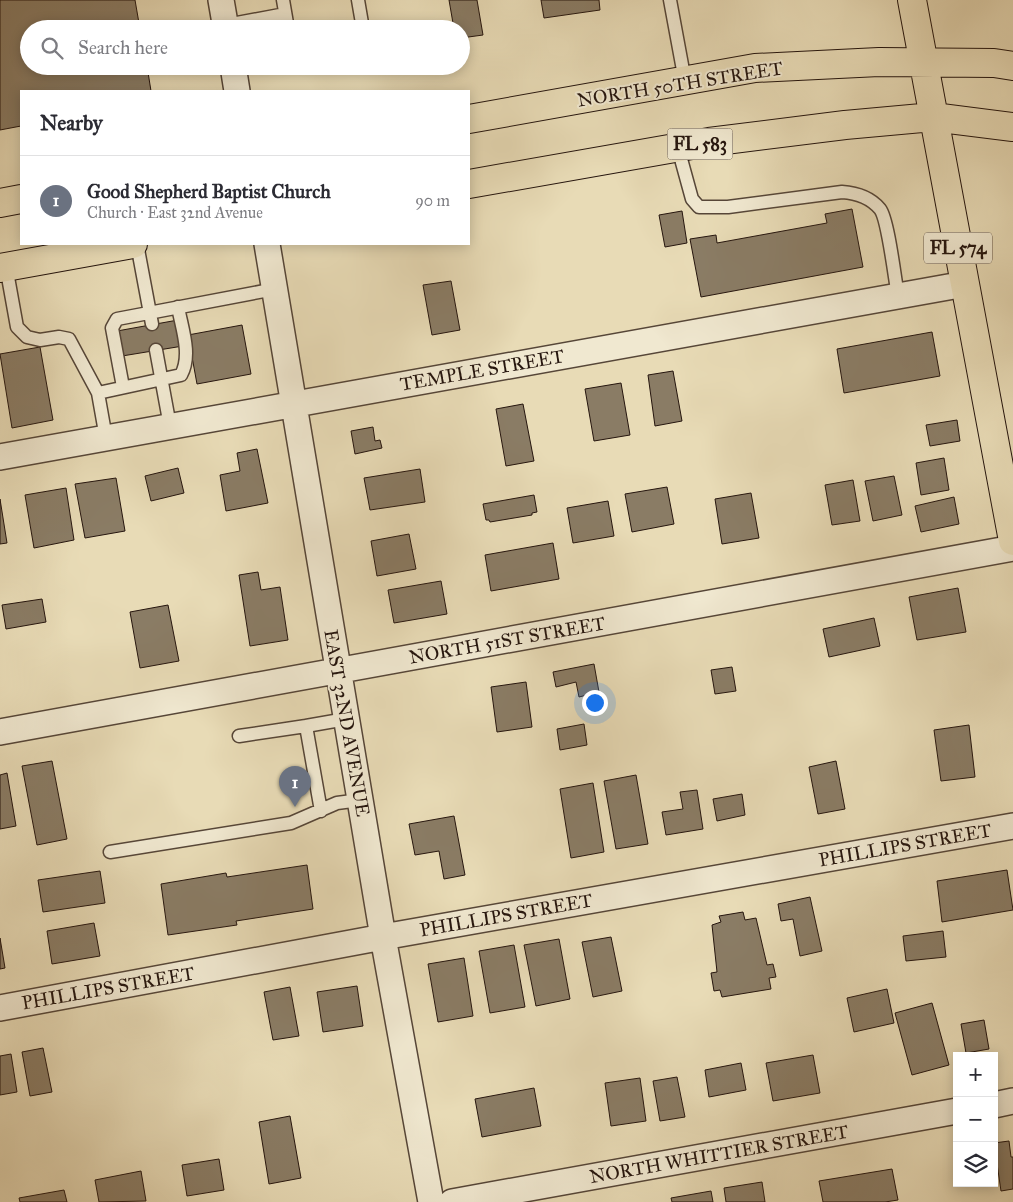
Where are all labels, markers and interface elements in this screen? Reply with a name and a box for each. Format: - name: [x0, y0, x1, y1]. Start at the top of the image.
- search box: [20, 20, 470, 75]
- icon: search: [38, 34, 66, 62]
- text: Search here: [78, 36, 168, 59]
- street label: NORTH 50TH STREET: [576, 56, 784, 112]
- text: Nearby: [40, 110, 103, 136]
- road number: FL 583: [668, 128, 732, 160]
- text: Good Shepherd Baptist Church: [87, 180, 331, 203]
- text: 1: [53, 191, 59, 210]
- text: 90 m: [415, 191, 450, 210]
- text: Church · East 32nd Avenue: [87, 203, 263, 222]
- road number: FL 574: [924, 232, 992, 264]
- street label: TEMPLE STREET: [398, 344, 566, 396]
- street label: NORTH 51ST STREET: [407, 611, 607, 669]
- street label: EAST 32ND AVENUE: [319, 628, 375, 819]
- your location: [582, 690, 608, 716]
- pin: 1: [279, 766, 311, 807]
- street label: PHILLIPS STREET: [817, 818, 993, 872]
- street label: PHILLIPS STREET: [418, 888, 594, 942]
- street label: PHILLIPS STREET: [20, 961, 196, 1015]
- map controls: [953, 1052, 998, 1187]
- button: +: [953, 1052, 998, 1097]
- button: −: [953, 1097, 998, 1142]
- street label: NORTH WHITTIER STREET: [588, 1120, 850, 1188]
- button: layers: [953, 1142, 998, 1187]

